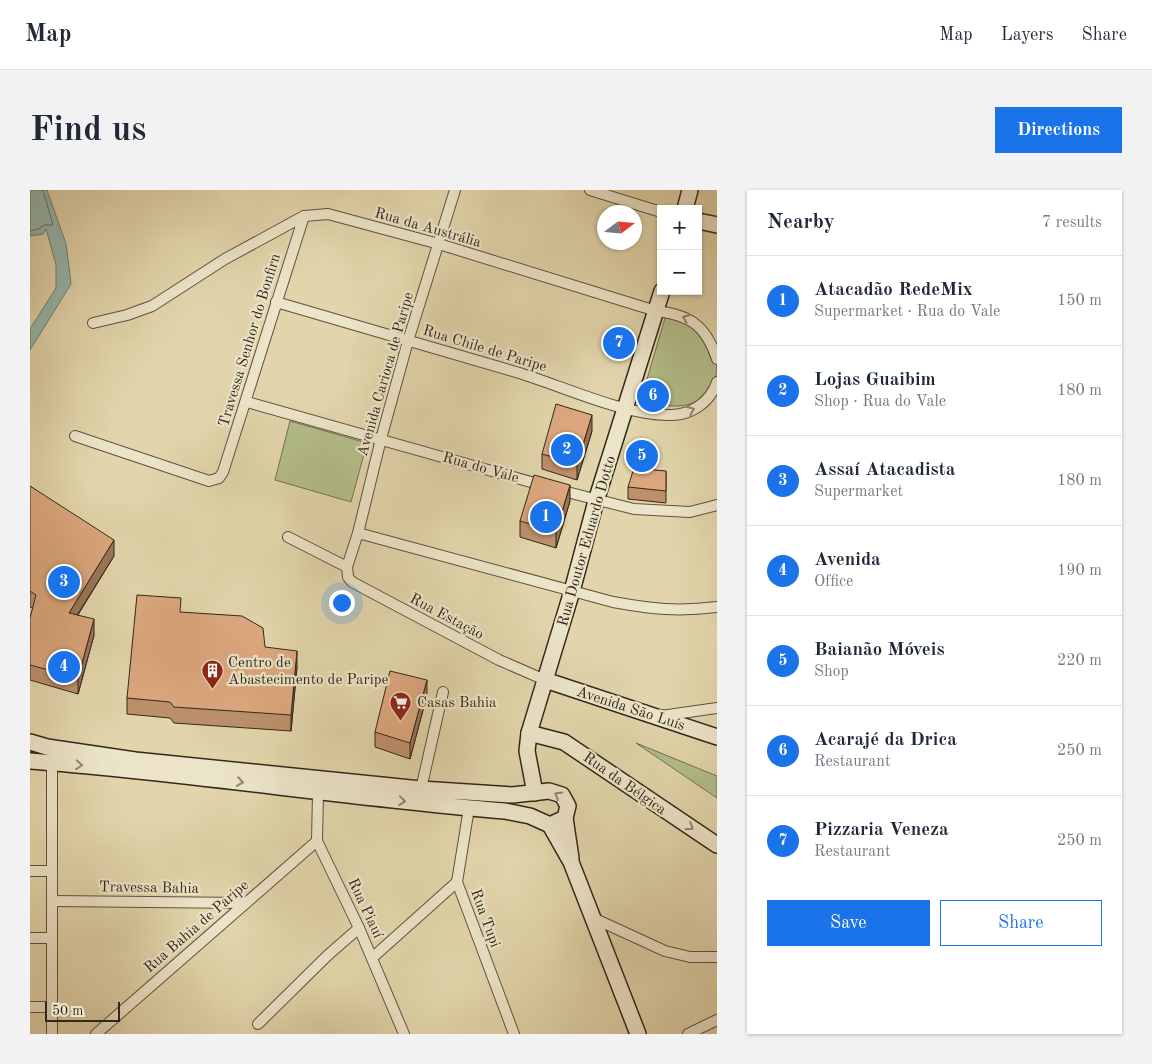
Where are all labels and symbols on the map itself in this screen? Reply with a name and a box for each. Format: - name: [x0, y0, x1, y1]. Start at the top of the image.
- north arrow: [597, 205, 642, 250]
- street label: Rua da Austrália: [373, 206, 483, 251]
- street label: Travessa Senhor do Bonfirn: [217, 252, 284, 429]
- street label: Avenida Carioca de Paripe: [356, 290, 417, 458]
- one-way arrow: [682, 314, 691, 325]
- street label: Rua Chile de Paripe: [421, 323, 548, 375]
- pin: 7: [603, 324, 635, 362]
- pin: 6: [637, 377, 669, 415]
- one-way arrow: [686, 406, 695, 417]
- pin: 2: [551, 431, 583, 469]
- pin: 5: [626, 437, 658, 475]
- street label: Rua do Vale: [441, 450, 521, 487]
- street label: Rua Doutor Eduardo Dotto: [556, 454, 619, 628]
- pin: 1: [530, 498, 562, 536]
- pin: 3: [48, 563, 80, 601]
- your location: [329, 590, 355, 616]
- street label: Rua Estação: [407, 592, 486, 643]
- pin: 4: [48, 648, 80, 686]
- place label: Centro de Abastecimento de Paripe: [228, 656, 388, 688]
- building icon: Centro de Abastecimento de Paripe: [200, 659, 224, 690]
- street label: Avenida São Luís: [574, 685, 687, 734]
- supermarket icon: Casas Bahia: [389, 690, 413, 721]
- place label: Casas Bahia: [417, 696, 497, 711]
- street label: Rua da Bélgica: [580, 750, 669, 819]
- one-way arrow: [75, 759, 83, 770]
- one-way arrow: [236, 776, 244, 787]
- one-way arrow: [554, 791, 563, 801]
- one-way arrow: [398, 795, 406, 806]
- one-way arrow: [685, 821, 694, 831]
- street label: Rua Piauí: [344, 876, 385, 942]
- street label: Rua Bahia de Paripe: [142, 878, 252, 976]
- street label: Travessa Bahia: [99, 880, 200, 897]
- street label: Rua Tupi: [467, 887, 502, 950]
- scale bar: [45, 999, 120, 1022]

